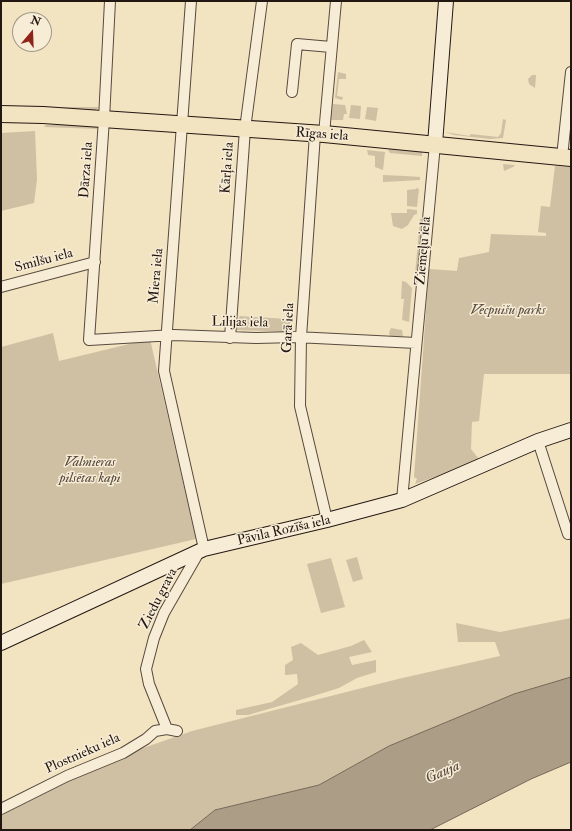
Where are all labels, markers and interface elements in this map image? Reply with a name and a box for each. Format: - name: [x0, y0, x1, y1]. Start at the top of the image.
- north arrow: [12, 12, 52, 52]
- text: N: [29, 13, 43, 29]
- street label: Rīgas iela: [295, 125, 349, 145]
- street label: Dārza iela: [77, 141, 97, 199]
- street label: Kārļa iela: [218, 142, 238, 194]
- street label: Ziemeļu iela: [413, 216, 435, 286]
- street label: Smilšu iela: [13, 245, 75, 277]
- street label: Miera iela: [146, 247, 168, 305]
- street label: Garā iela: [279, 302, 299, 354]
- park label: Vecpuišu parks: [470, 303, 546, 319]
- street label: Lilijas iela: [211, 314, 269, 332]
- park label: Valmieras pilsētas kapi: [59, 455, 121, 488]
- street label: Pāvila Rozīša iela: [236, 512, 332, 550]
- street label: Ziedu grava: [136, 566, 182, 632]
- street label: Plostnieku iela: [43, 730, 123, 778]
- water label: Gauja: [423, 758, 463, 788]

